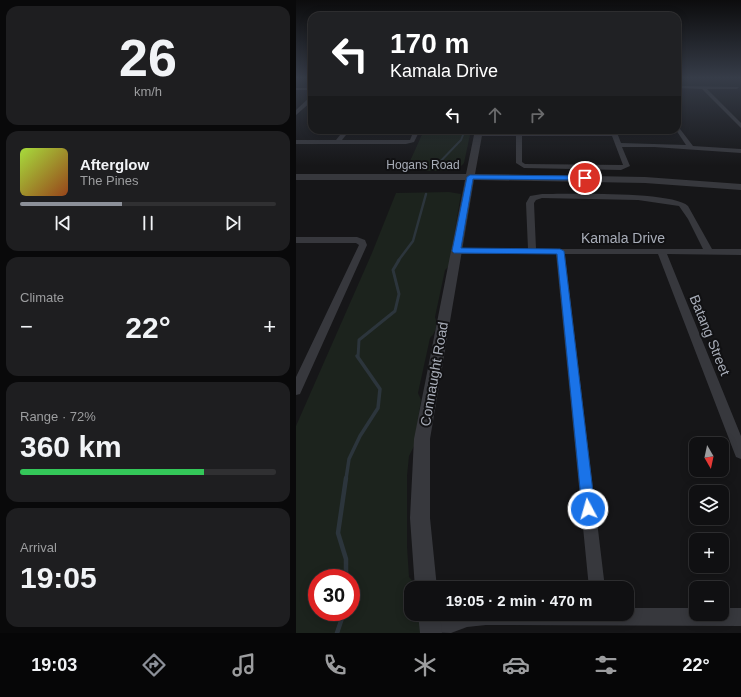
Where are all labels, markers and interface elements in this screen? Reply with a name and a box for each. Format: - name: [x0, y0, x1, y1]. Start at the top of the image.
- icon: left: [324, 28, 376, 80]
- text: 170 m: [390, 28, 469, 59]
- text: 26: [119, 29, 177, 87]
- text: Kamala Drive: [390, 61, 498, 81]
- text: km/h: [134, 84, 162, 99]
- icon: left: [442, 104, 464, 126]
- icon: ahead: [484, 104, 506, 126]
- icon: right: [526, 104, 548, 126]
- text: Afterglow: [80, 156, 149, 173]
- street label: Hogans Road: [386, 158, 460, 172]
- pin: [568, 161, 602, 195]
- icon: arrive: [574, 167, 596, 189]
- text: The Pines: [80, 173, 139, 188]
- icon: previous: [52, 212, 74, 234]
- icon: pause: [137, 212, 159, 234]
- icon: next: [222, 212, 244, 234]
- street label: Kamala Drive: [581, 230, 665, 246]
- text: Climate: [20, 290, 64, 305]
- street label: Batang Street: [687, 292, 733, 378]
- text: 22°: [125, 311, 171, 344]
- text: −: [20, 314, 33, 339]
- text: +: [263, 314, 276, 339]
- street label: Connaught Road: [417, 320, 451, 428]
- text: Range · 72%: [20, 409, 96, 424]
- text: 360 km: [20, 430, 122, 463]
- north arrow: [689, 437, 729, 477]
- map controls: [689, 437, 729, 621]
- button: layers: [689, 485, 729, 525]
- position arrow: [567, 488, 609, 530]
- button: +: [689, 533, 729, 573]
- text: Arrival: [20, 540, 57, 555]
- text: 19:05: [20, 561, 97, 594]
- speed limit sign: 30: [308, 569, 360, 621]
- button: −: [689, 581, 729, 621]
- text: 19:05 · 2 min · 470 m: [446, 592, 592, 609]
- icon: directions: [140, 651, 168, 679]
- icon: music: [230, 651, 258, 679]
- icon: phone: [321, 651, 349, 679]
- icon: climate: [411, 651, 439, 679]
- icon: car: [502, 651, 530, 679]
- icon: filters: [592, 651, 620, 679]
- text: 19:03: [31, 655, 77, 675]
- text: 22°: [682, 655, 710, 675]

